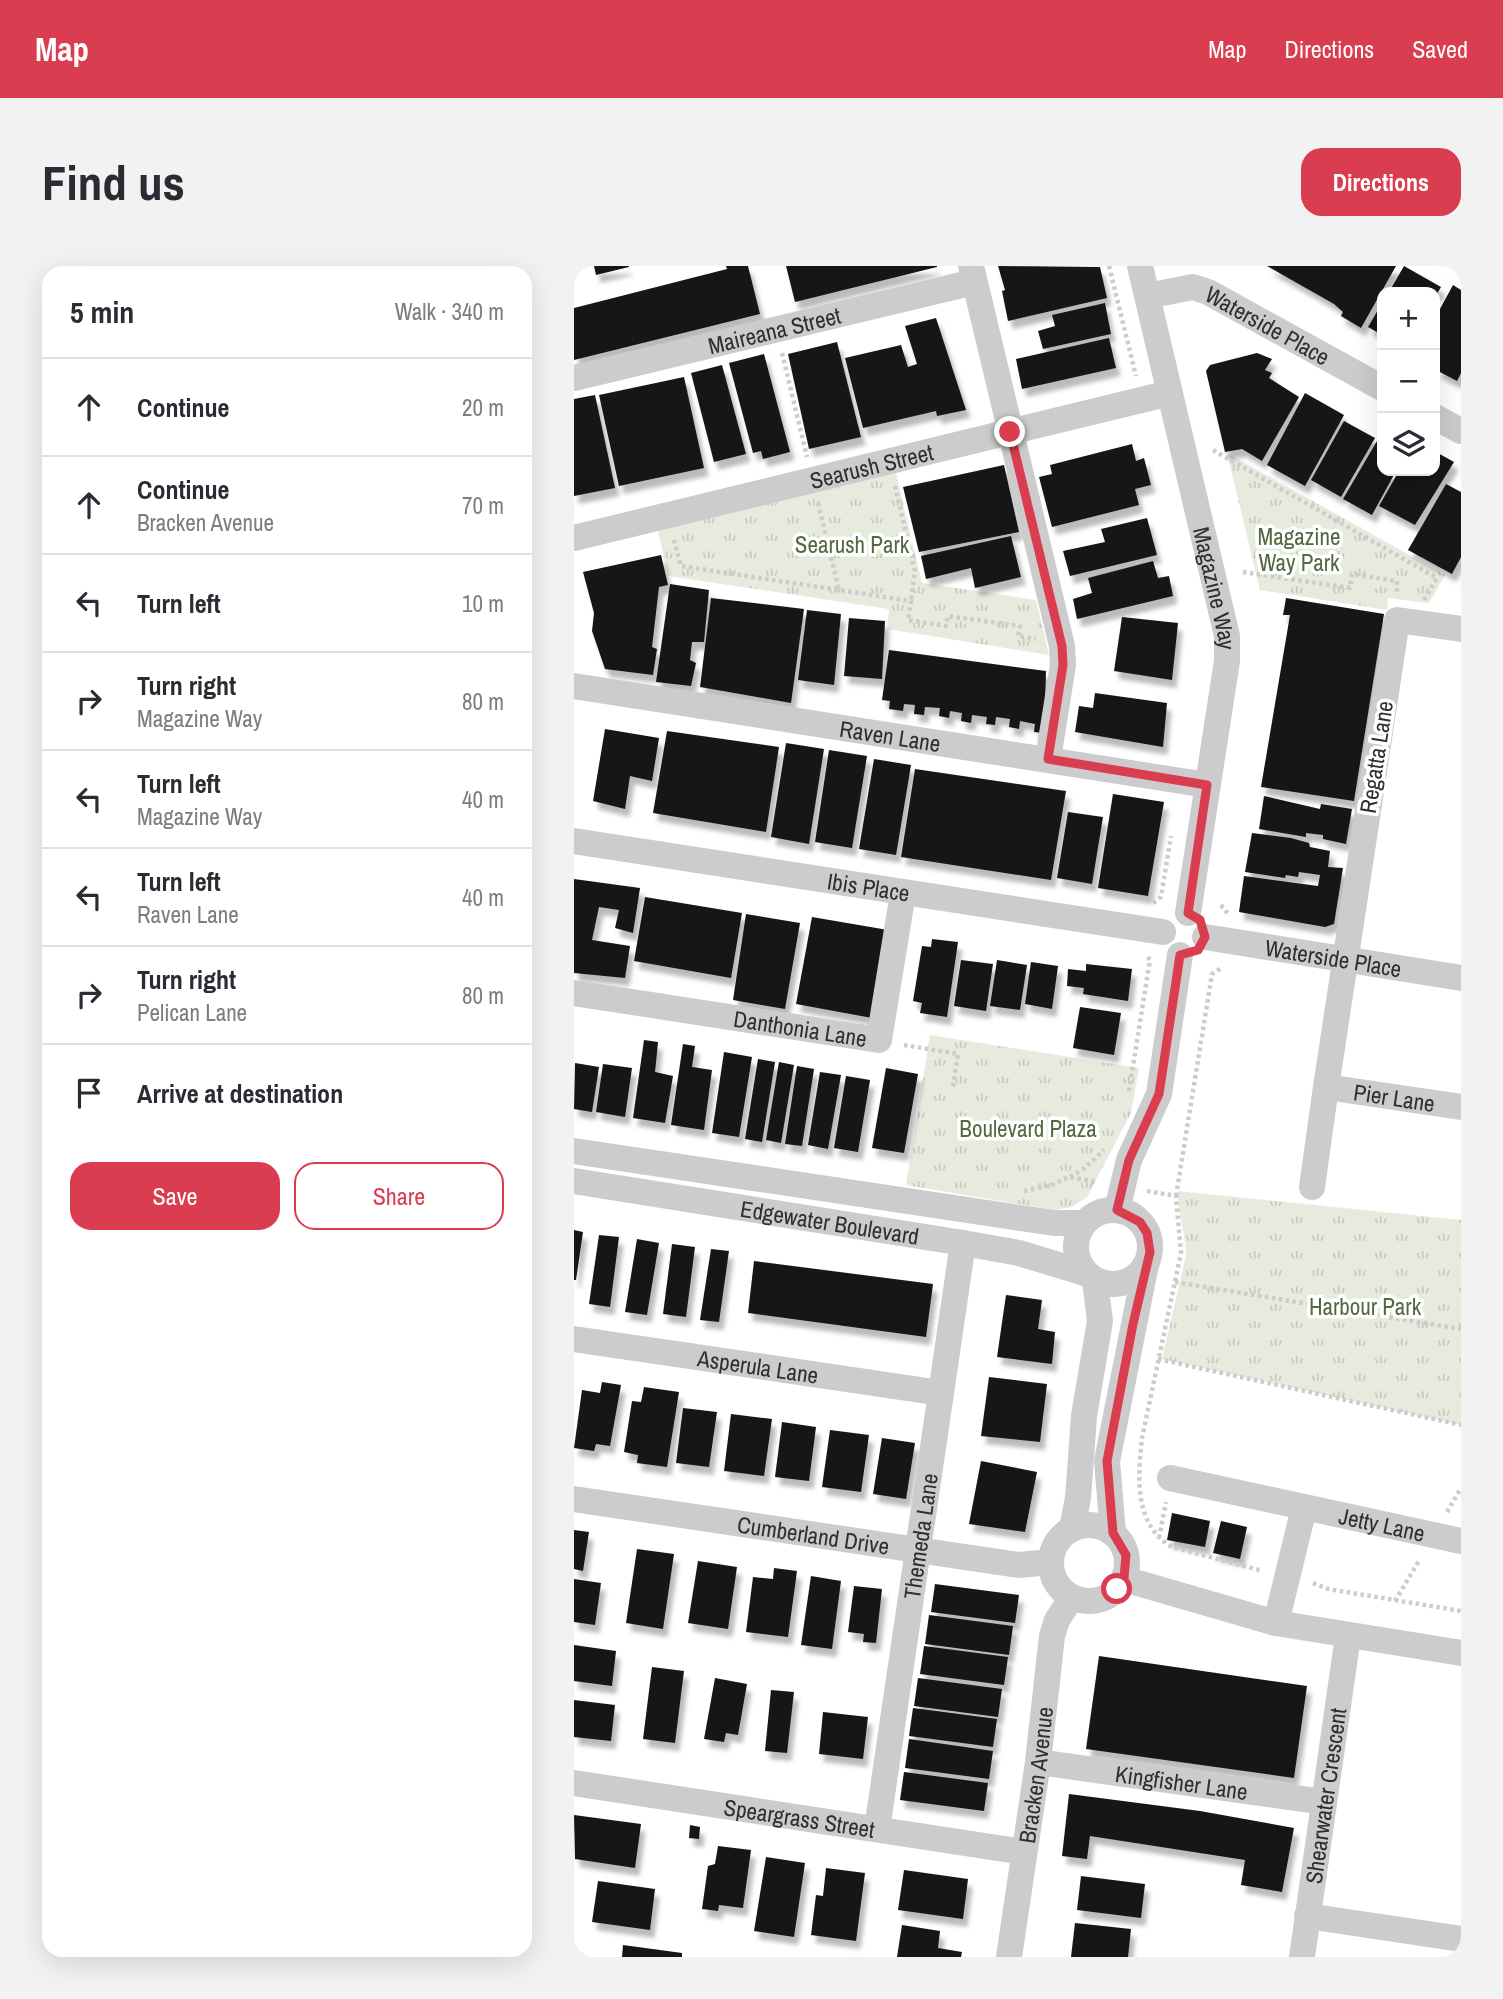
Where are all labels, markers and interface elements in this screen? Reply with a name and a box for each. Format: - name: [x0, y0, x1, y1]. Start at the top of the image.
- text: Map: [35, 27, 89, 71]
- text: Map: [1208, 33, 1246, 65]
- text: Directions: [1284, 33, 1374, 65]
- text: Saved: [1412, 33, 1468, 65]
- button: Directions: [1301, 148, 1461, 216]
- text: Find us: [42, 149, 185, 215]
- street label: Waterside Place: [1200, 278, 1336, 372]
- map controls: [1377, 287, 1440, 476]
- button: +: [1377, 287, 1440, 350]
- text: 5 min: [70, 292, 134, 332]
- text: Walk · 340 m: [395, 296, 504, 327]
- street label: Maireana Street: [705, 299, 844, 361]
- button: −: [1377, 350, 1440, 413]
- icon: ahead: [70, 388, 108, 426]
- text: Continue: [137, 390, 229, 425]
- text: 20 m: [462, 392, 504, 423]
- button: layers: [1377, 413, 1440, 476]
- route end: [994, 416, 1025, 447]
- street label: Searush Street: [806, 436, 936, 496]
- text: Continue: [137, 472, 229, 507]
- icon: ahead: [70, 486, 108, 524]
- text: 70 m: [462, 490, 504, 521]
- text: Bracken Avenue: [137, 507, 274, 538]
- park label: Magazine Way Park: [1258, 521, 1340, 578]
- street label: Magazine Way: [1186, 524, 1243, 650]
- park label: Searush Park: [795, 529, 910, 560]
- icon: left: [70, 584, 108, 622]
- text: Turn left: [137, 586, 221, 621]
- text: 10 m: [462, 588, 504, 619]
- text: Turn right: [137, 668, 236, 703]
- icon: right: [70, 682, 108, 720]
- text: 80 m: [462, 686, 504, 717]
- street label: Regatta Lane: [1352, 699, 1400, 815]
- text: Magazine Way: [137, 703, 262, 734]
- street label: Raven Lane: [837, 712, 943, 759]
- text: Turn left: [137, 766, 221, 801]
- icon: left: [70, 780, 108, 818]
- text: 40 m: [462, 784, 504, 815]
- text: Magazine Way: [137, 801, 262, 832]
- text: Turn left: [137, 864, 221, 899]
- street label: Ibis Place: [825, 865, 912, 908]
- icon: left: [70, 878, 108, 916]
- text: 40 m: [462, 882, 504, 913]
- text: Raven Lane: [137, 899, 239, 930]
- street label: Waterside Place: [1263, 931, 1404, 984]
- text: Turn right: [137, 962, 236, 997]
- icon: right: [70, 976, 108, 1014]
- text: 80 m: [462, 980, 504, 1011]
- text: Pelican Lane: [137, 997, 247, 1028]
- street label: Danthonia Lane: [732, 1002, 869, 1053]
- icon: arrive: [70, 1074, 108, 1112]
- text: Arrive at destination: [137, 1076, 343, 1111]
- street label: Pier Lane: [1351, 1076, 1437, 1118]
- park label: Boulevard Plaza: [959, 1113, 1097, 1144]
- button: Save: [70, 1162, 280, 1230]
- button: Share: [294, 1162, 504, 1230]
- street label: Edgewater Boulevard: [738, 1192, 921, 1251]
- park label: Harbour Park: [1309, 1291, 1422, 1322]
- street label: Asperula Lane: [695, 1342, 821, 1390]
- street label: Themeda Lane: [895, 1471, 945, 1601]
- street label: Jetty Lane: [1336, 1500, 1428, 1548]
- street label: Cumberland Drive: [735, 1508, 891, 1561]
- route start: [1101, 1573, 1132, 1604]
- street label: Bracken Avenue: [1011, 1705, 1060, 1845]
- street label: Shearwater Crescent: [1297, 1706, 1353, 1886]
- street label: Kingfisher Lane: [1113, 1758, 1250, 1807]
- street label: Speargrass Street: [722, 1791, 877, 1844]

